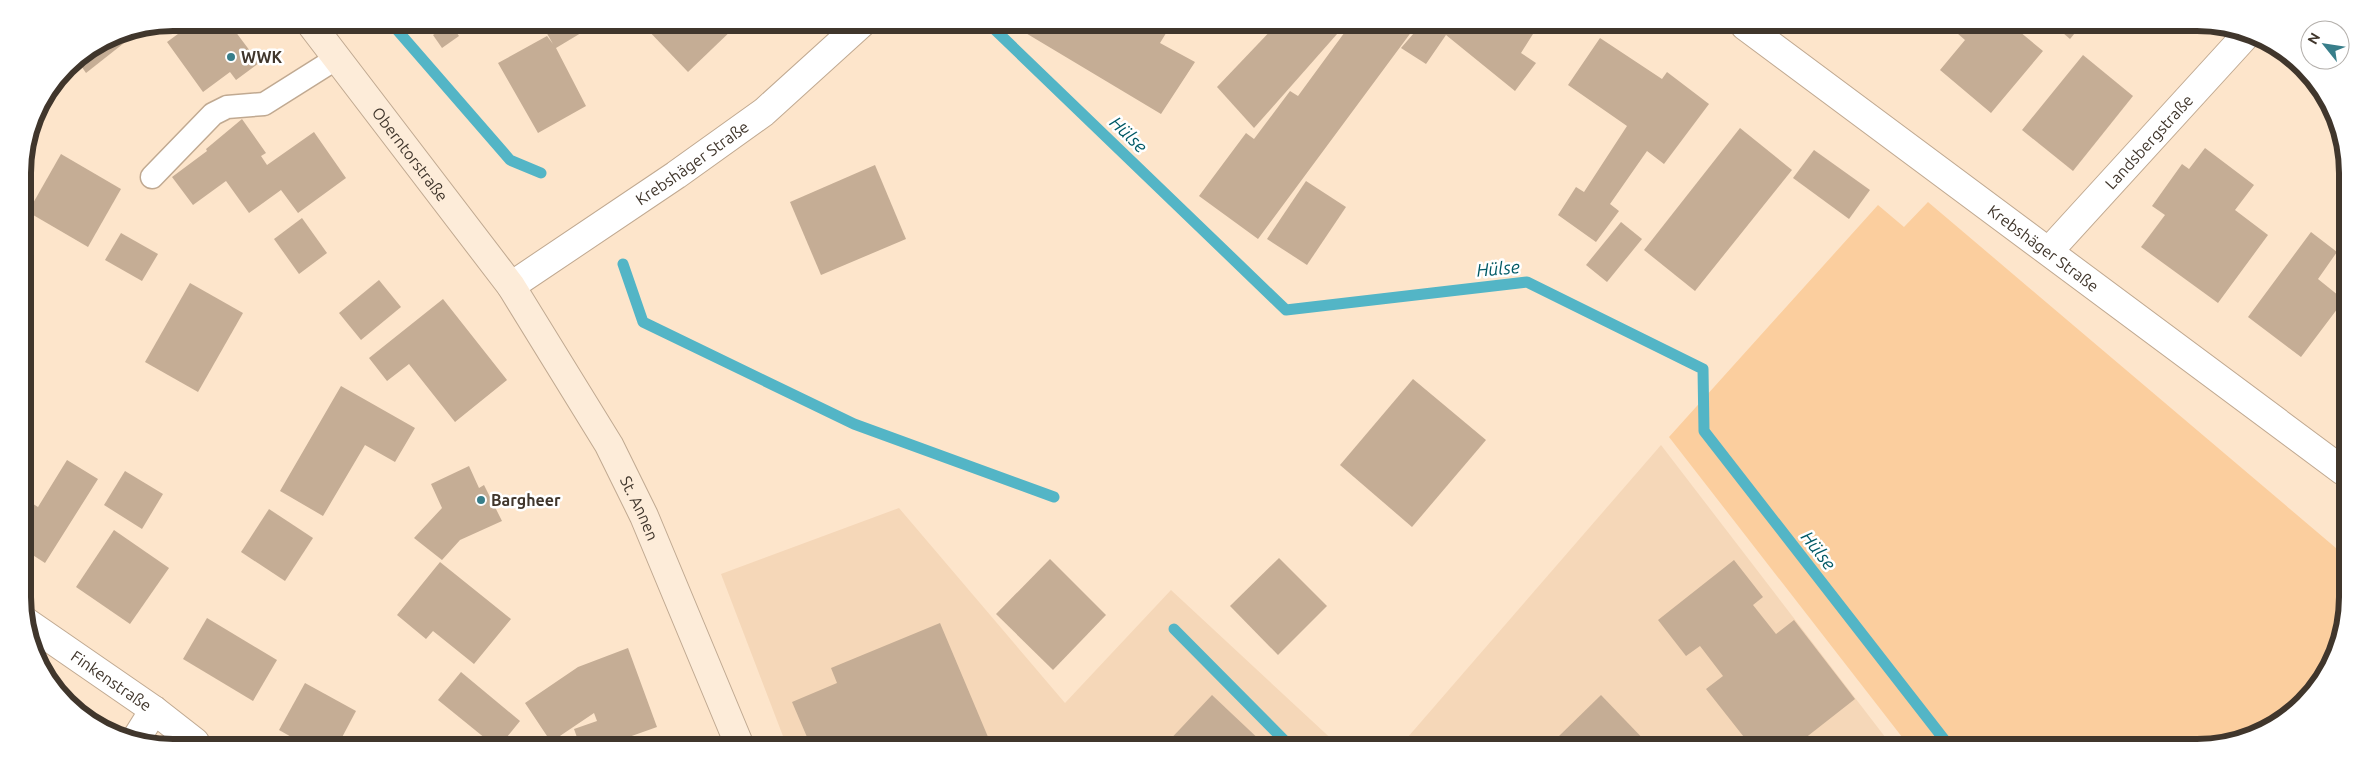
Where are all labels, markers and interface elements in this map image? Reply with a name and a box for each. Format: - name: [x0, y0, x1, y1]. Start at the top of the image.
- north arrow: [2300, 20, 2350, 70]
- text: N: [2304, 30, 2323, 47]
- place label: WWK: [241, 48, 283, 66]
- marker: WWK: [225, 51, 237, 63]
- street label: Landsbergstraße: [2101, 91, 2196, 193]
- street label: Oberntorstraße: [369, 103, 452, 205]
- water label: Hülse: [1106, 112, 1152, 156]
- street label: Krebshäger Straße: [632, 117, 752, 209]
- street label: Krebshäger Straße: [1984, 201, 2102, 295]
- water label: Hülse: [1475, 256, 1521, 280]
- street label: St. Annen: [617, 473, 662, 543]
- place label: Bargheer: [491, 491, 561, 509]
- marker: Bargheer: [475, 494, 487, 506]
- water label: Hülse: [1798, 527, 1840, 573]
- street label: Finkenstraße: [68, 647, 155, 715]

